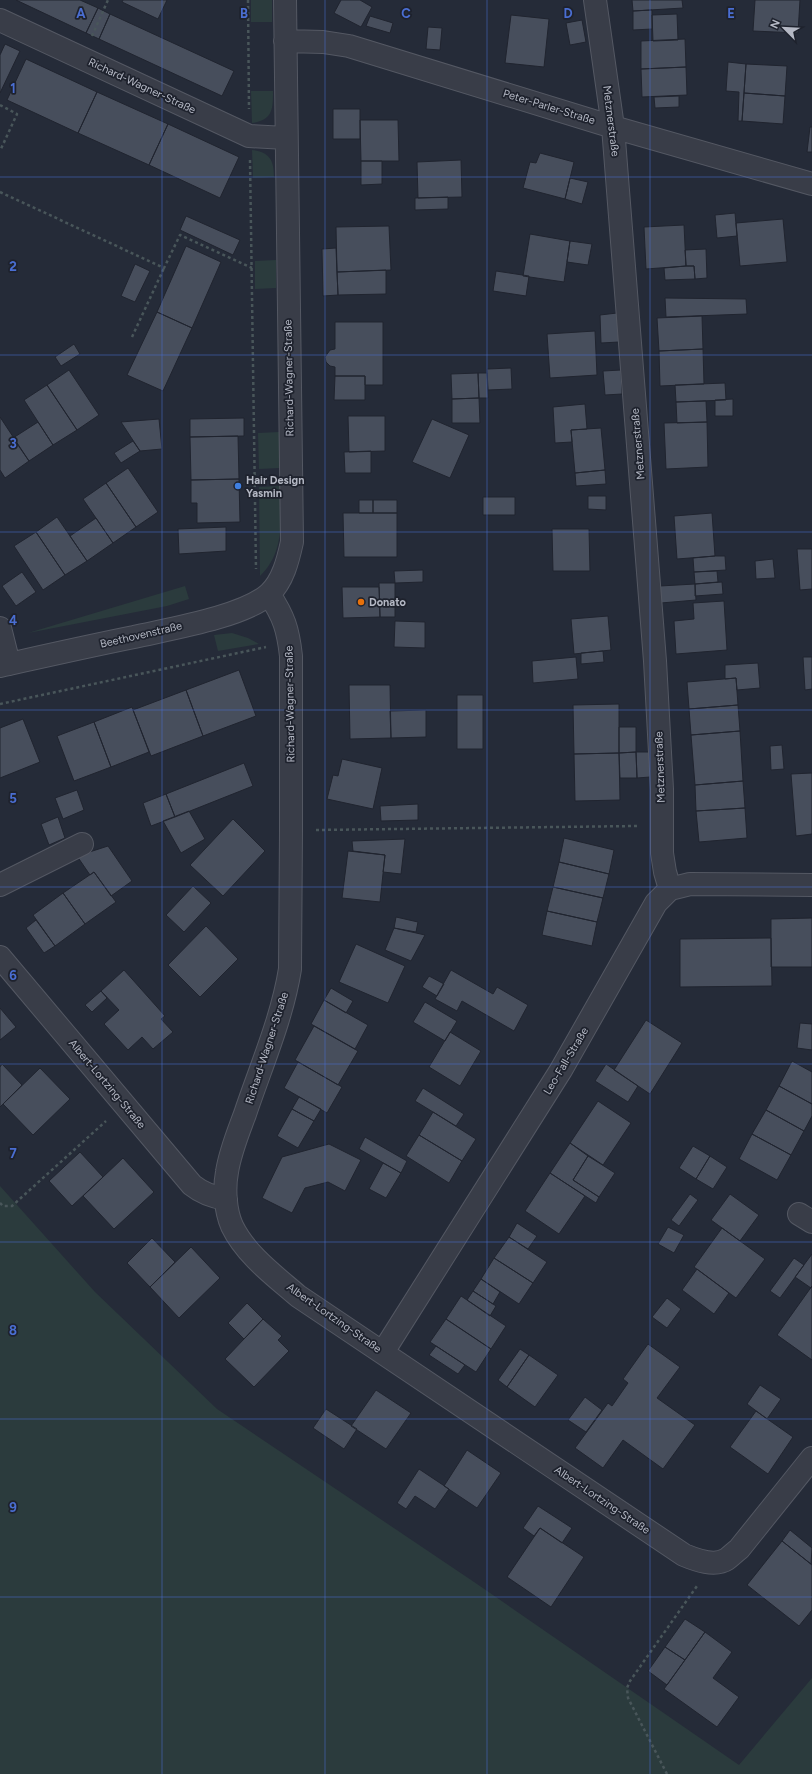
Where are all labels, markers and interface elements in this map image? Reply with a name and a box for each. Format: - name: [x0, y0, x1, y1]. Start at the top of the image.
- text: A: [76, 6, 86, 21]
- text: B: [240, 6, 248, 21]
- text: C: [401, 6, 411, 21]
- text: D: [563, 6, 573, 21]
- text: E: [727, 6, 735, 21]
- north arrow: [764, 8, 804, 48]
- text: N: [768, 18, 783, 31]
- street label: Richard-Wagner-Straße: [86, 55, 198, 117]
- text: 1: [10, 81, 16, 96]
- street label: Metznerstraße: [600, 85, 622, 157]
- street label: Peter-Parler-Straße: [501, 87, 597, 127]
- text: 2: [9, 259, 17, 274]
- street label: Richard-Wagner-Straße: [281, 319, 297, 437]
- street label: Metznerstraße: [628, 408, 648, 480]
- text: 3: [9, 436, 17, 451]
- place label: Hair Design Yasmin: [246, 474, 304, 500]
- marker: Hair Design Yasmin: [233, 481, 243, 491]
- place label: Donato: [369, 596, 407, 609]
- marker: Donato: [356, 597, 366, 607]
- text: 4: [9, 613, 17, 628]
- street label: Beethovenstraße: [99, 619, 183, 651]
- street label: Richard-Wagner-Straße: [282, 645, 298, 763]
- street label: Metznerstraße: [652, 731, 668, 803]
- text: 5: [9, 791, 17, 806]
- text: 6: [9, 968, 17, 983]
- street label: Richard-Wagner-Straße: [243, 990, 291, 1106]
- street label: Leo-Fall-Straße: [541, 1025, 591, 1097]
- street label: Albert-Lortzing-Straße: [66, 1037, 148, 1131]
- text: 7: [9, 1146, 17, 1161]
- street label: Albert-Lortzing-Straße: [284, 1280, 384, 1356]
- text: 8: [9, 1323, 17, 1338]
- street label: Albert-Lortzing-Straße: [552, 1463, 652, 1537]
- text: 9: [9, 1500, 17, 1515]

